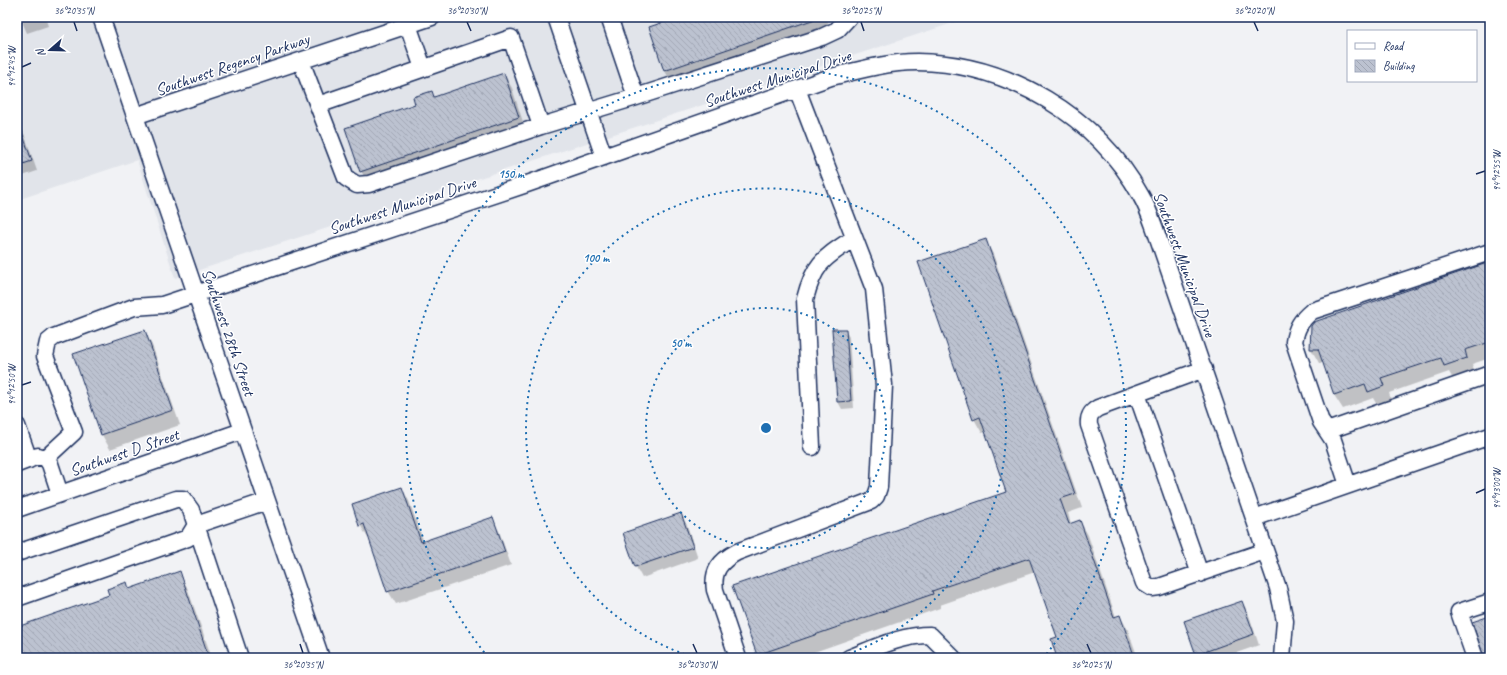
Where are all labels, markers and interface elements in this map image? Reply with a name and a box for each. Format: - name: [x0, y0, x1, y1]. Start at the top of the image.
- text: 36°20'35"N: [54, 4, 96, 17]
- text: 36°20'30"N: [447, 4, 489, 17]
- text: 36°20'25"N: [841, 4, 883, 17]
- text: 36°20'20"N: [1234, 4, 1276, 17]
- street label: Southwest Regency Parkway: [152, 28, 313, 101]
- north arrow: [30, 30, 70, 70]
- legend: [1347, 30, 1477, 82]
- text: Road: [1383, 38, 1405, 54]
- street label: Southwest Municipal Drive: [701, 44, 855, 112]
- text: 94°12'45"W: [5, 45, 18, 87]
- text: N: [32, 46, 48, 59]
- text: Building: [1383, 58, 1415, 74]
- text: 94°12'55"W: [1490, 149, 1503, 191]
- text: 150 m: [498, 166, 525, 182]
- street label: Southwest Municipal Drive: [326, 171, 480, 239]
- street label: Southwest Municipal Drive: [1148, 189, 1221, 341]
- text: 100 m: [583, 250, 610, 266]
- street label: Southwest 28th Street: [197, 266, 261, 401]
- text: 50 m: [671, 335, 692, 351]
- text: 94°12'50"W: [5, 363, 18, 405]
- centre of rings: [759, 421, 773, 435]
- street label: Southwest D Street: [67, 423, 184, 481]
- text: 94°13'00"W: [1490, 467, 1503, 509]
- text: 36°20'35"N: [283, 658, 325, 671]
- text: 36°20'30"N: [677, 658, 719, 671]
- text: 36°20'25"N: [1071, 658, 1113, 671]

